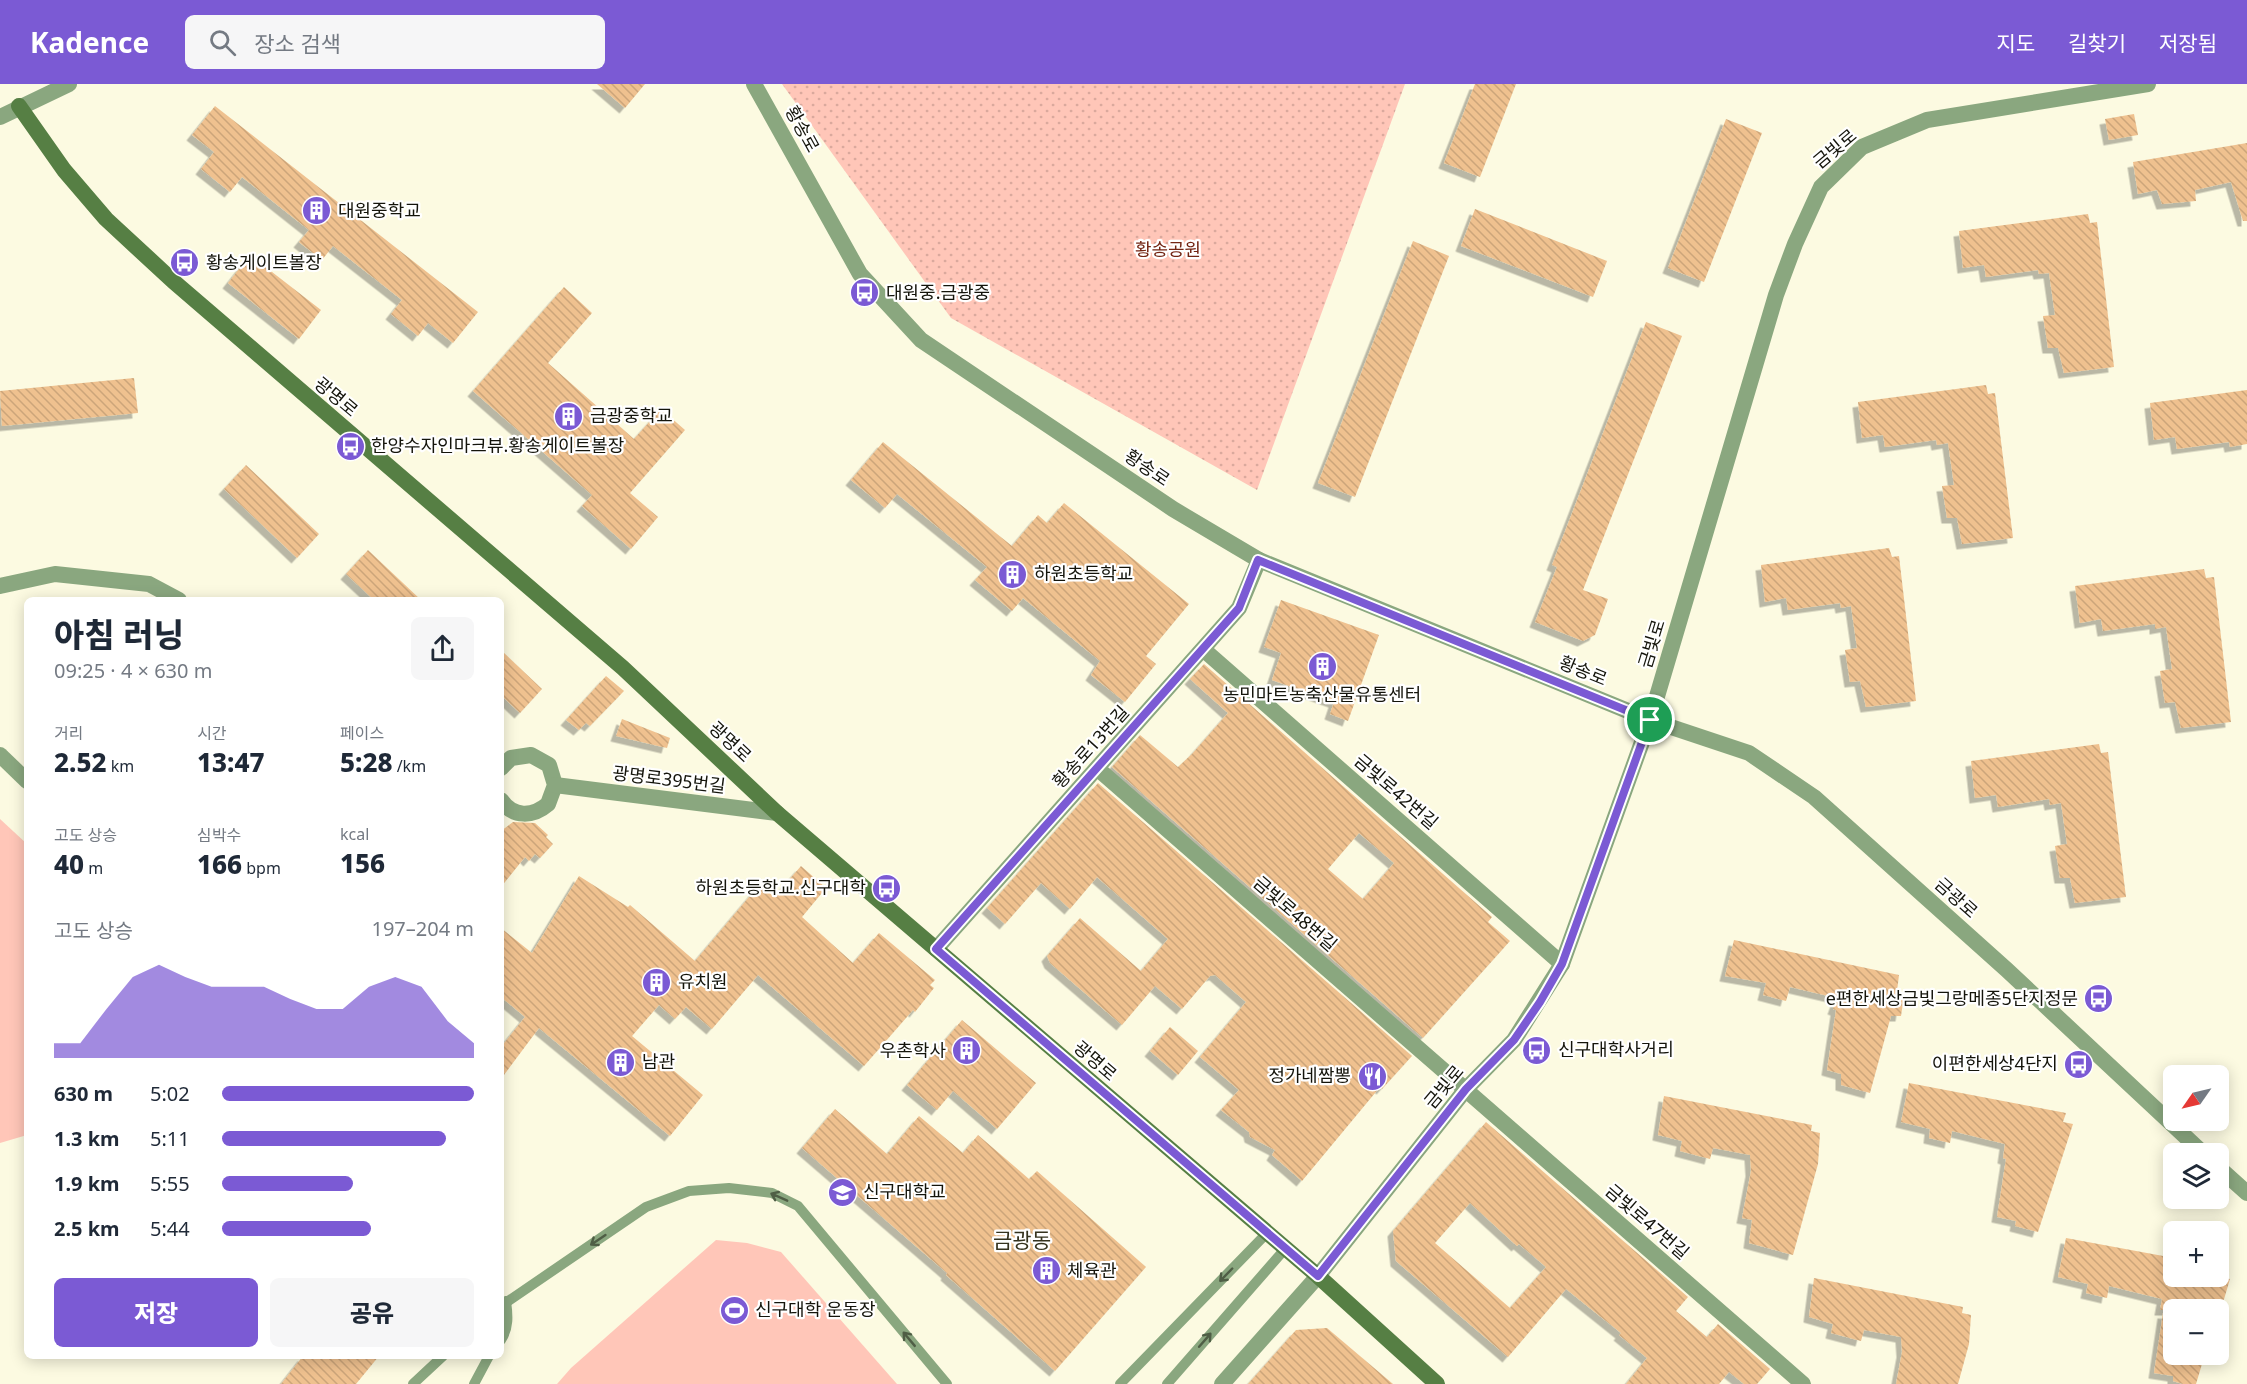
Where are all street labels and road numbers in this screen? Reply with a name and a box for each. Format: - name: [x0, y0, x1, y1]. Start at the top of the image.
- street label: 황송로: [780, 101, 825, 156]
- street label: 금빛로: [1808, 123, 1861, 173]
- street label: 광명로: [310, 371, 363, 421]
- street label: 황송로: [1120, 443, 1175, 491]
- street label: 금빛로: [1632, 616, 1670, 671]
- street label: 황송로: [1556, 650, 1611, 691]
- street label: 황송로13번길: [1047, 700, 1134, 793]
- street label: 광명로: [704, 716, 757, 767]
- street label: 금빛로42번길: [1350, 748, 1444, 834]
- street label: 광명로395번길: [611, 760, 727, 798]
- street label: 금빛로48번길: [1249, 870, 1343, 956]
- street label: 금광로: [1930, 872, 1983, 923]
- street label: 광명로: [1069, 1035, 1122, 1086]
- street label: 금빛로: [1418, 1060, 1468, 1113]
- street label: 금빛로47번길: [1601, 1178, 1695, 1264]

